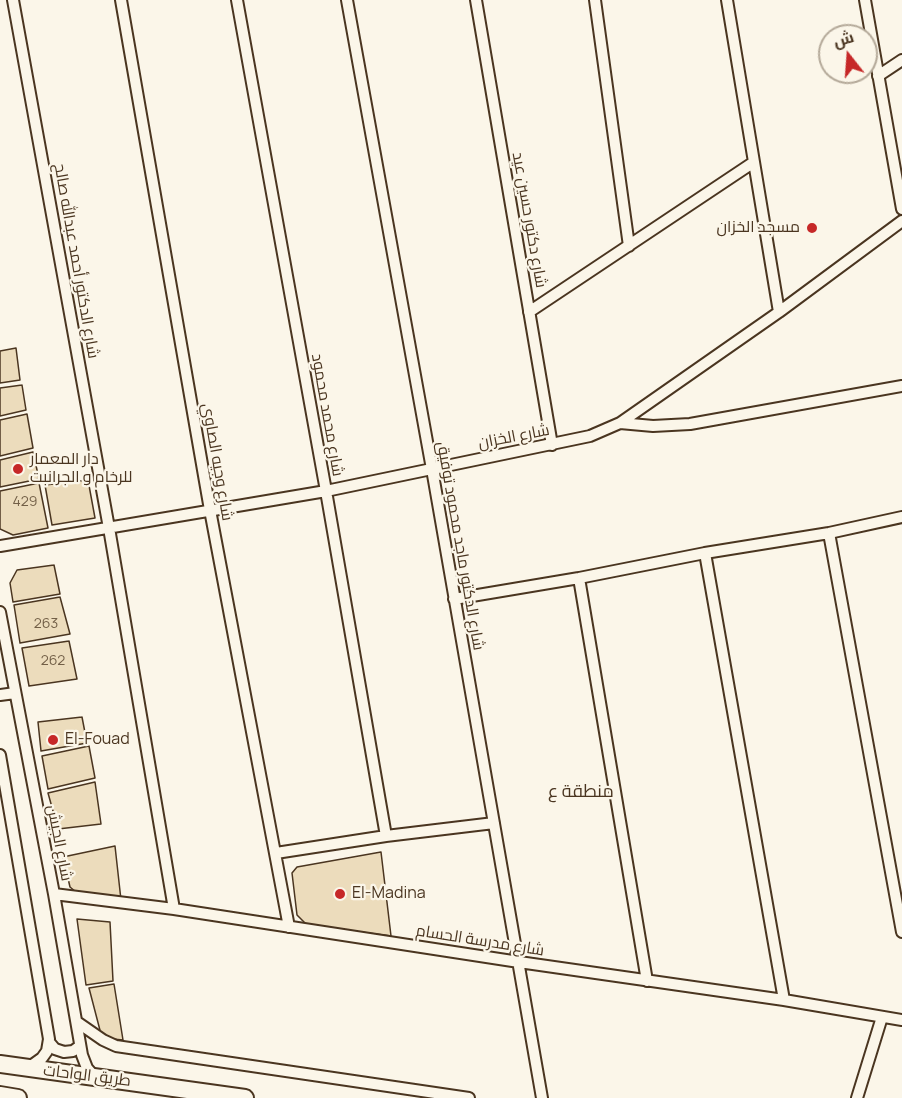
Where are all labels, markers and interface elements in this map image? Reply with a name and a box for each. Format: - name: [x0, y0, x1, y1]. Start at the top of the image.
- north arrow: [818, 24, 878, 84]
- text: ش: [830, 25, 856, 52]
- street label: شارع دكتور حسين عيد: [508, 151, 550, 289]
- street label: شارع الدكتور أحمد عبدالله صالح: [49, 162, 103, 360]
- place label: مسجد الخزان: [716, 218, 800, 238]
- marker: مسجد الخزان: [805, 221, 819, 235]
- street label: شارع محمد محمود: [307, 352, 347, 478]
- street label: شارع وجيه الصاوي: [197, 402, 237, 522]
- street label: شارع الخزان: [477, 421, 551, 453]
- street label: شارع الدكتور ماجد محمود توفيق: [432, 440, 488, 652]
- place label: دار المعمار للرخام و الجرانبت: [30, 450, 132, 488]
- marker: دار المعمار للرخام و الجرانبت: [11, 462, 25, 476]
- house number: 429: [13, 494, 37, 510]
- house number: 263: [34, 616, 58, 632]
- house number: 262: [41, 653, 65, 669]
- place label: El-Fouad: [65, 730, 130, 750]
- marker: El-Fouad: [46, 733, 60, 747]
- district label: منطقة ع: [548, 781, 614, 803]
- street label: شارع الجيش: [42, 803, 76, 883]
- place label: El-Madina: [352, 884, 426, 904]
- marker: El-Madina: [333, 887, 347, 901]
- street label: شارع مدرسة الحسام: [414, 921, 546, 961]
- street label: طريق الواحات: [42, 1061, 132, 1091]

